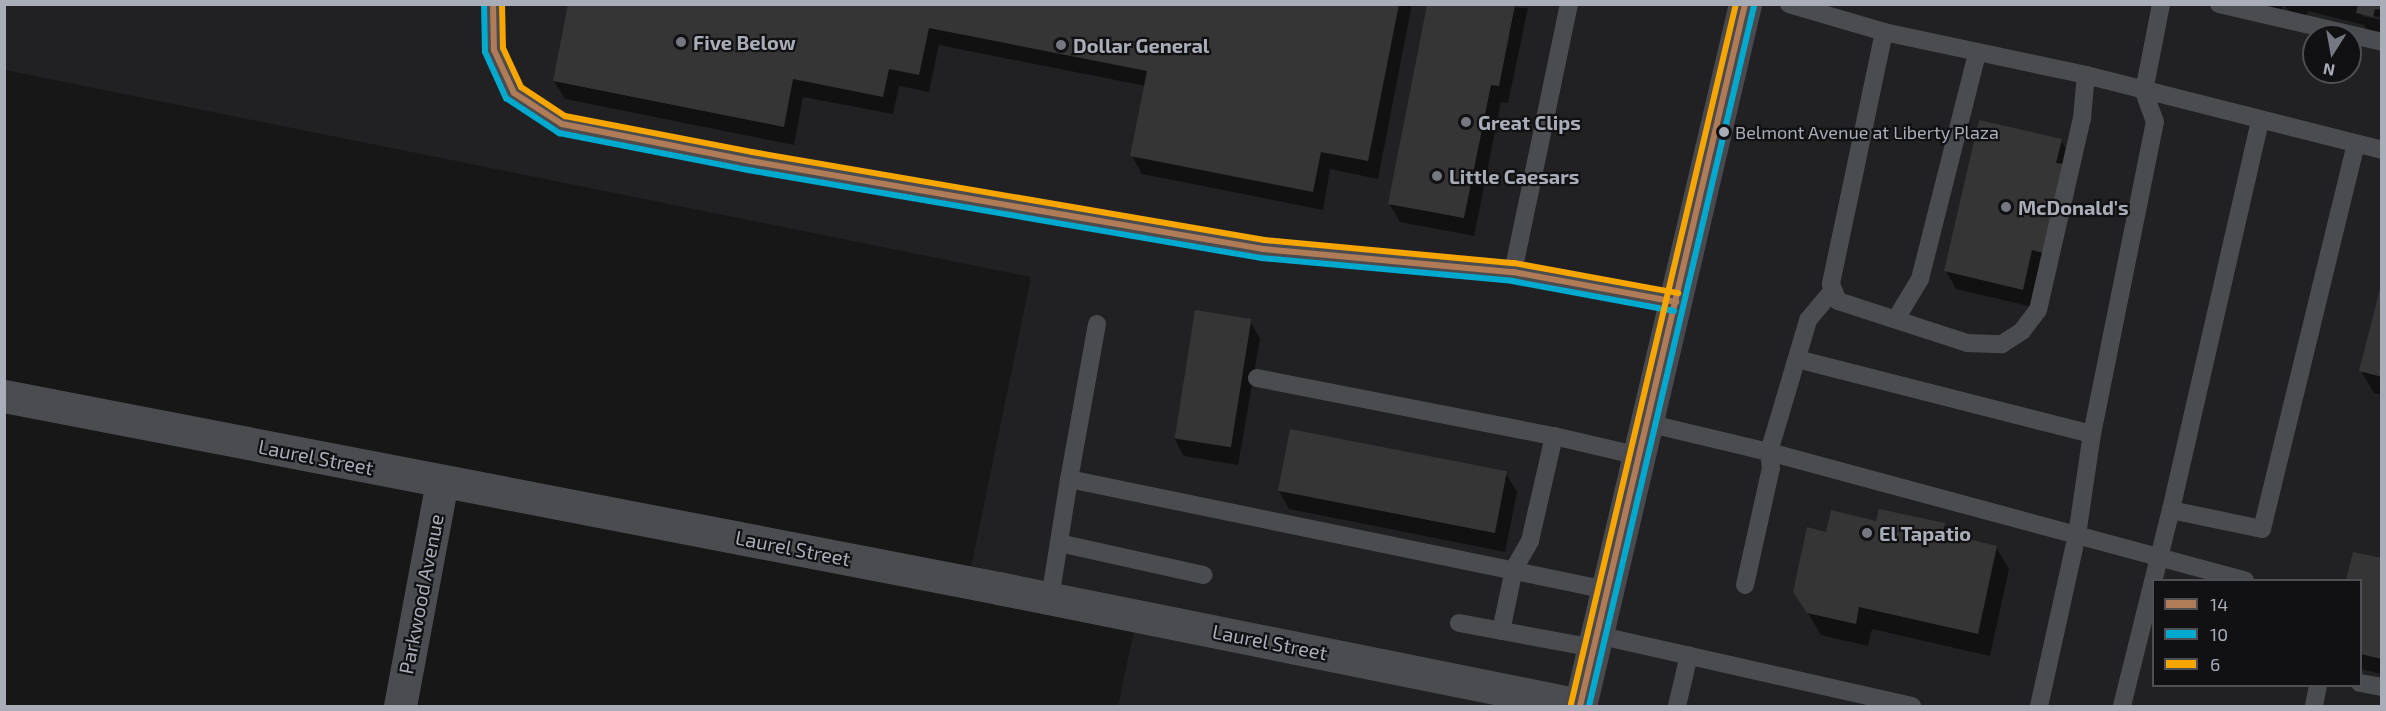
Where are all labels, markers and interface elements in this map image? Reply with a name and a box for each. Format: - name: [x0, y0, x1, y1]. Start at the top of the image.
- north arrow: [2302, 24, 2362, 84]
- place label: Five Below: [693, 30, 796, 54]
- place label: Dollar General: [1073, 33, 1210, 57]
- marker: Five Below: [674, 35, 688, 49]
- marker: Dollar General: [1054, 38, 1068, 52]
- text: N: [2321, 60, 2336, 81]
- place label: Great Clips: [1478, 110, 1581, 134]
- marker: Great Clips: [1459, 115, 1473, 129]
- place label: Belmont Avenue at Liberty Plaza: [1735, 121, 2000, 143]
- marker: Belmont Avenue at Liberty Plaza: [1718, 126, 1730, 138]
- place label: Little Caesars: [1449, 164, 1579, 188]
- marker: Little Caesars: [1430, 169, 1444, 183]
- place label: McDonald's: [2018, 195, 2129, 219]
- marker: McDonald's: [1999, 200, 2013, 214]
- street label: Laurel Street: [256, 434, 376, 480]
- street label: Parkwood Avenue: [394, 512, 448, 676]
- place label: El Tapatio: [1879, 521, 1972, 545]
- street label: Laurel Street: [733, 525, 853, 571]
- marker: El Tapatio: [1860, 526, 1874, 540]
- legend: [2152, 579, 2362, 687]
- text: 14: [2210, 593, 2228, 615]
- street label: Laurel Street: [1210, 619, 1330, 665]
- text: 10: [2210, 623, 2228, 645]
- text: 6: [2210, 653, 2220, 675]

